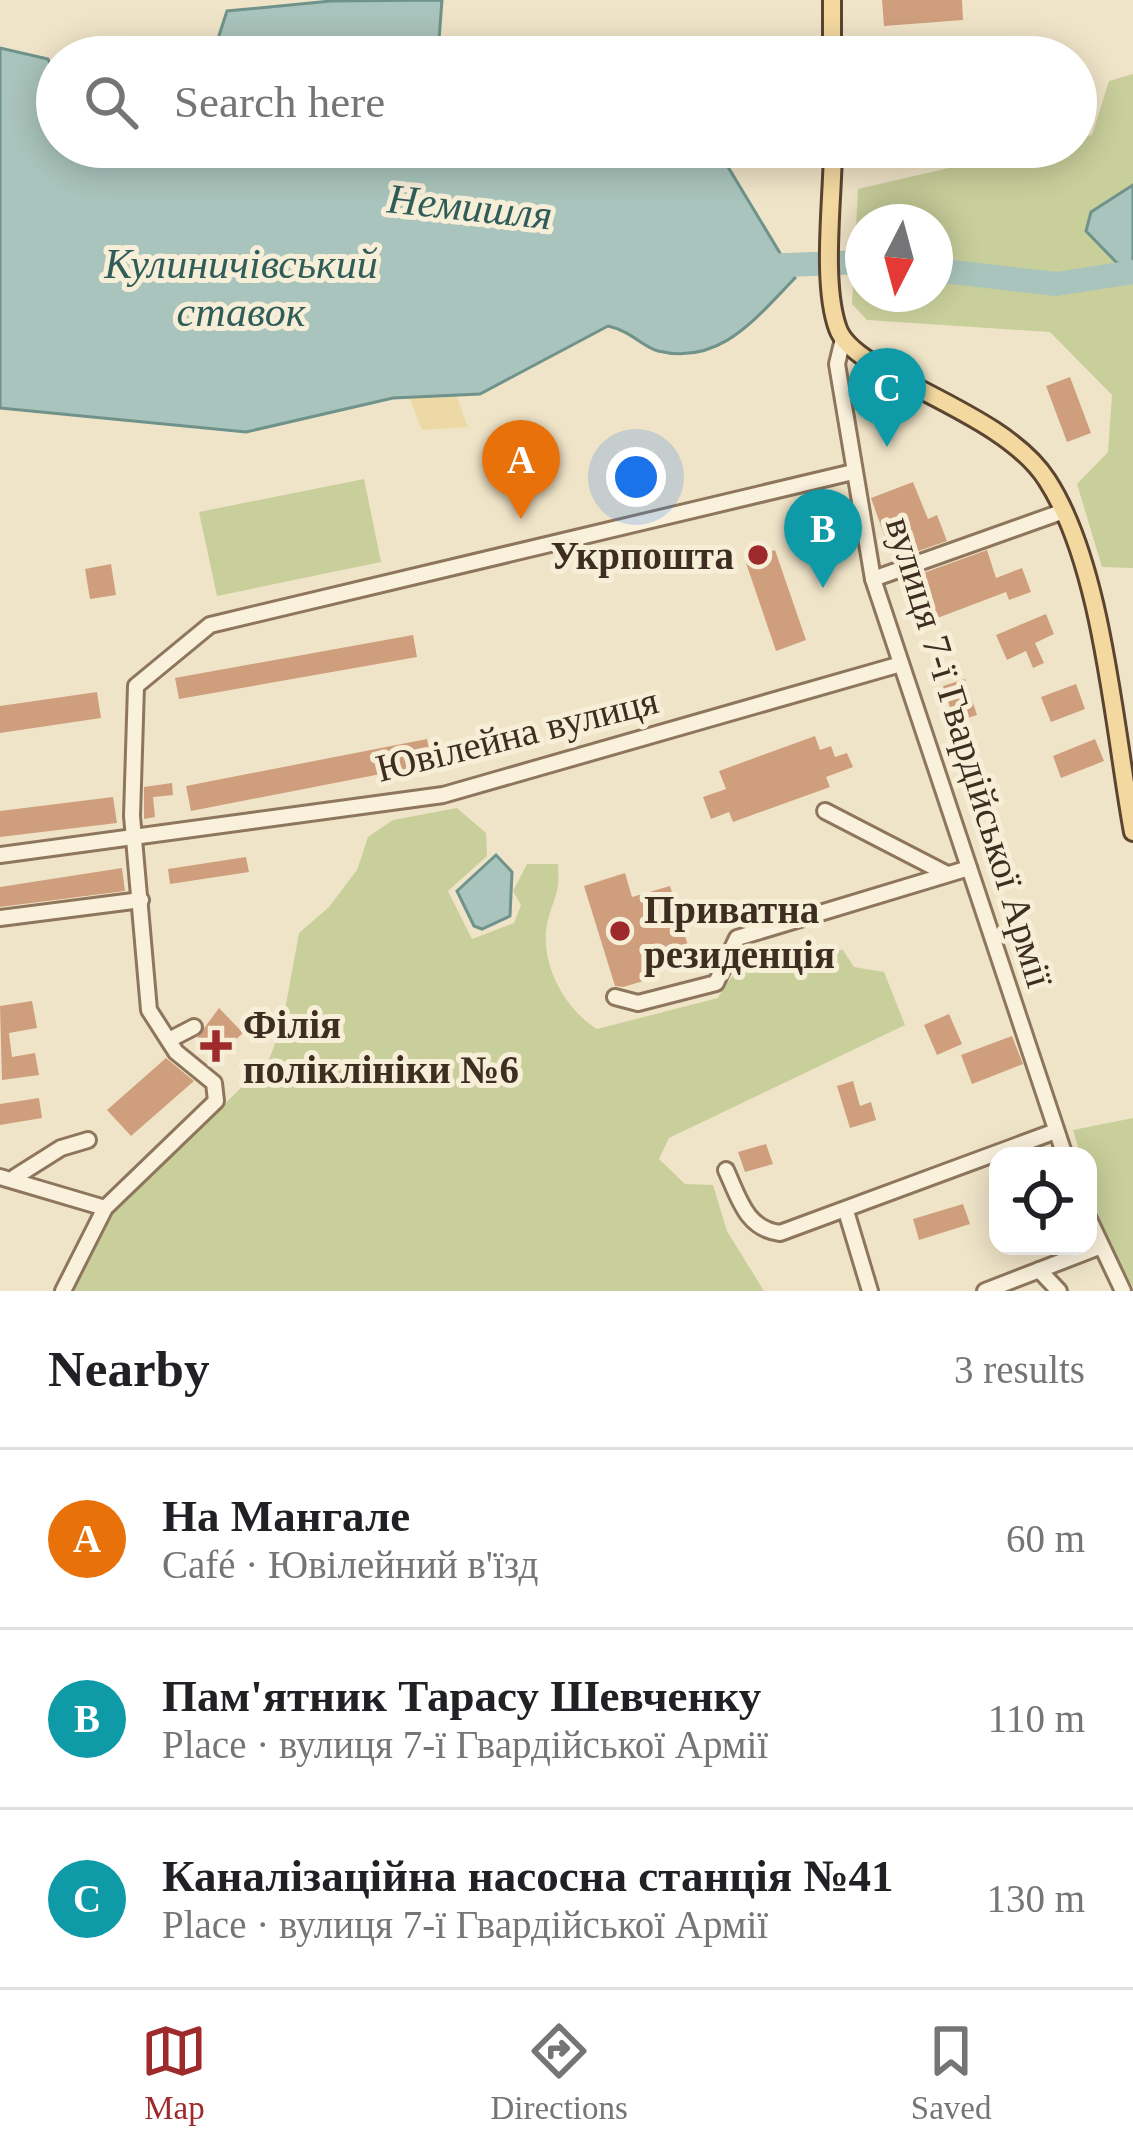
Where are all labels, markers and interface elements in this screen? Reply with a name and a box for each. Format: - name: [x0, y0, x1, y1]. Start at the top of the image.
- search box: [36, 36, 1097, 168]
- icon: search: [78, 69, 144, 135]
- text: Search here: [174, 77, 385, 127]
- water label: Немишля: [384, 175, 555, 239]
- north arrow: [845, 204, 953, 312]
- water label: Кулиничівський ставок: [103, 241, 378, 335]
- pin: C: [848, 348, 926, 447]
- pin: A: [482, 420, 560, 519]
- your location: [606, 447, 666, 507]
- pin: B: [784, 489, 862, 588]
- street label: вулиця 7-ї Гвардійської Армії: [877, 512, 1062, 993]
- place label: Укрпошта: [550, 534, 734, 578]
- marker: Укрпошта: [745, 542, 771, 568]
- street label: Ювілейна вулиця: [372, 678, 663, 791]
- place label: Приватна резиденція: [644, 888, 835, 977]
- marker: Приватна резиденція: [607, 918, 633, 944]
- place label: Філія поліклініки №6: [243, 1003, 519, 1091]
- marker: Філія поліклініки №6: [200, 1030, 232, 1062]
- map controls: [989, 1147, 1097, 1255]
- button: locate: [989, 1147, 1097, 1255]
- text: Nearby: [48, 1341, 209, 1397]
- text: 3 results: [954, 1348, 1085, 1391]
- text: На Мангале: [162, 1491, 410, 1541]
- text: A: [73, 1517, 101, 1560]
- text: 60 m: [1006, 1517, 1085, 1560]
- text: Café · Ювілейний в'їзд: [162, 1543, 538, 1586]
- text: Пам'ятник Тарасу Шевченку: [162, 1671, 761, 1721]
- text: B: [74, 1697, 100, 1740]
- text: 110 m: [988, 1697, 1085, 1740]
- text: Place · вулиця 7-ї Гвардійської Армії: [162, 1723, 768, 1766]
- text: Каналізаційна насосна станція №41: [162, 1851, 894, 1901]
- text: C: [73, 1877, 101, 1920]
- text: 130 m: [986, 1877, 1085, 1920]
- text: Place · вулиця 7-ї Гвардійської Армії: [162, 1903, 768, 1946]
- tab: Map: [141, 2018, 207, 2127]
- tab: Directions: [490, 2018, 628, 2127]
- tab: Saved: [911, 2018, 992, 2127]

